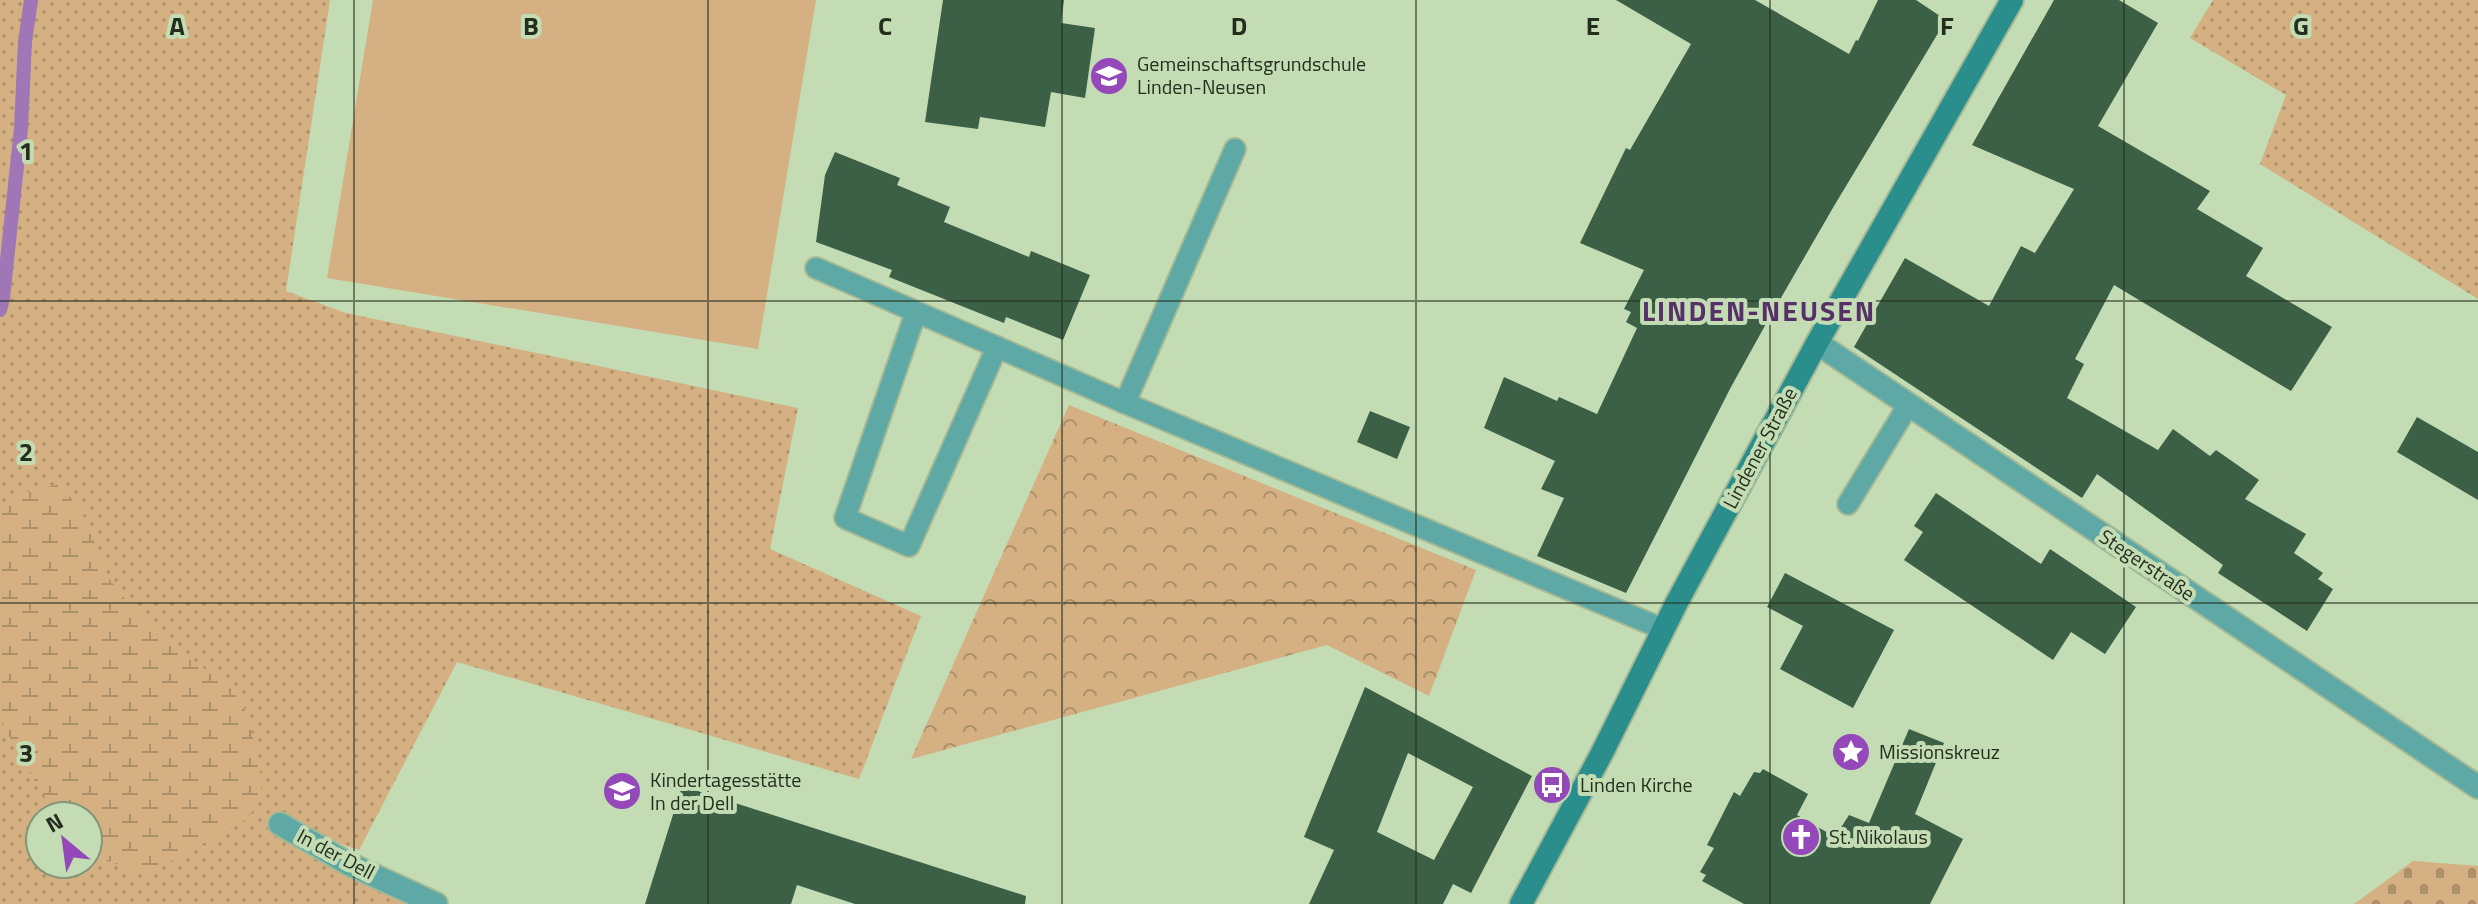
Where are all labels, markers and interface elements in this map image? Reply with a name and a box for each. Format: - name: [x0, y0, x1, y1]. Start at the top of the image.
- text: A: [169, 6, 185, 45]
- text: B: [523, 6, 539, 45]
- text: C: [878, 6, 892, 45]
- text: D: [1231, 6, 1247, 45]
- text: E: [1586, 6, 1600, 45]
- text: F: [1940, 6, 1954, 45]
- text: G: [2293, 6, 2309, 45]
- place label: Gemeinschaftsgrundschule Linden-Neusen: [1137, 48, 1366, 102]
- school or university icon: Gemeinschaftsgrundschule Linden-Neusen: [1088, 55, 1130, 97]
- text: 1: [19, 131, 33, 170]
- district label: LINDEN-NEUSEN: [1642, 289, 1876, 332]
- street label: Lindener Straße: [1714, 381, 1805, 514]
- text: 2: [19, 432, 33, 471]
- street label: Stegerstraße: [2093, 521, 2202, 608]
- place icon: Missionskreuz: [1830, 731, 1872, 773]
- text: 3: [19, 733, 33, 772]
- place label: Missionskreuz: [1879, 736, 2000, 767]
- place label: Kindertagesstätte In der Dell: [650, 764, 801, 818]
- bus stop icon: Linden Kirche: [1531, 764, 1573, 806]
- place label: Linden Kirche: [1580, 769, 1693, 800]
- school or university icon: Kindertagesstätte In der Dell: [601, 770, 643, 812]
- north arrow: [24, 800, 104, 880]
- text: N: [39, 804, 69, 841]
- church icon: St. Nikolaus: [1780, 816, 1822, 858]
- street label: In der Dell: [292, 820, 381, 887]
- place label: St. Nikolaus: [1829, 821, 1928, 852]

